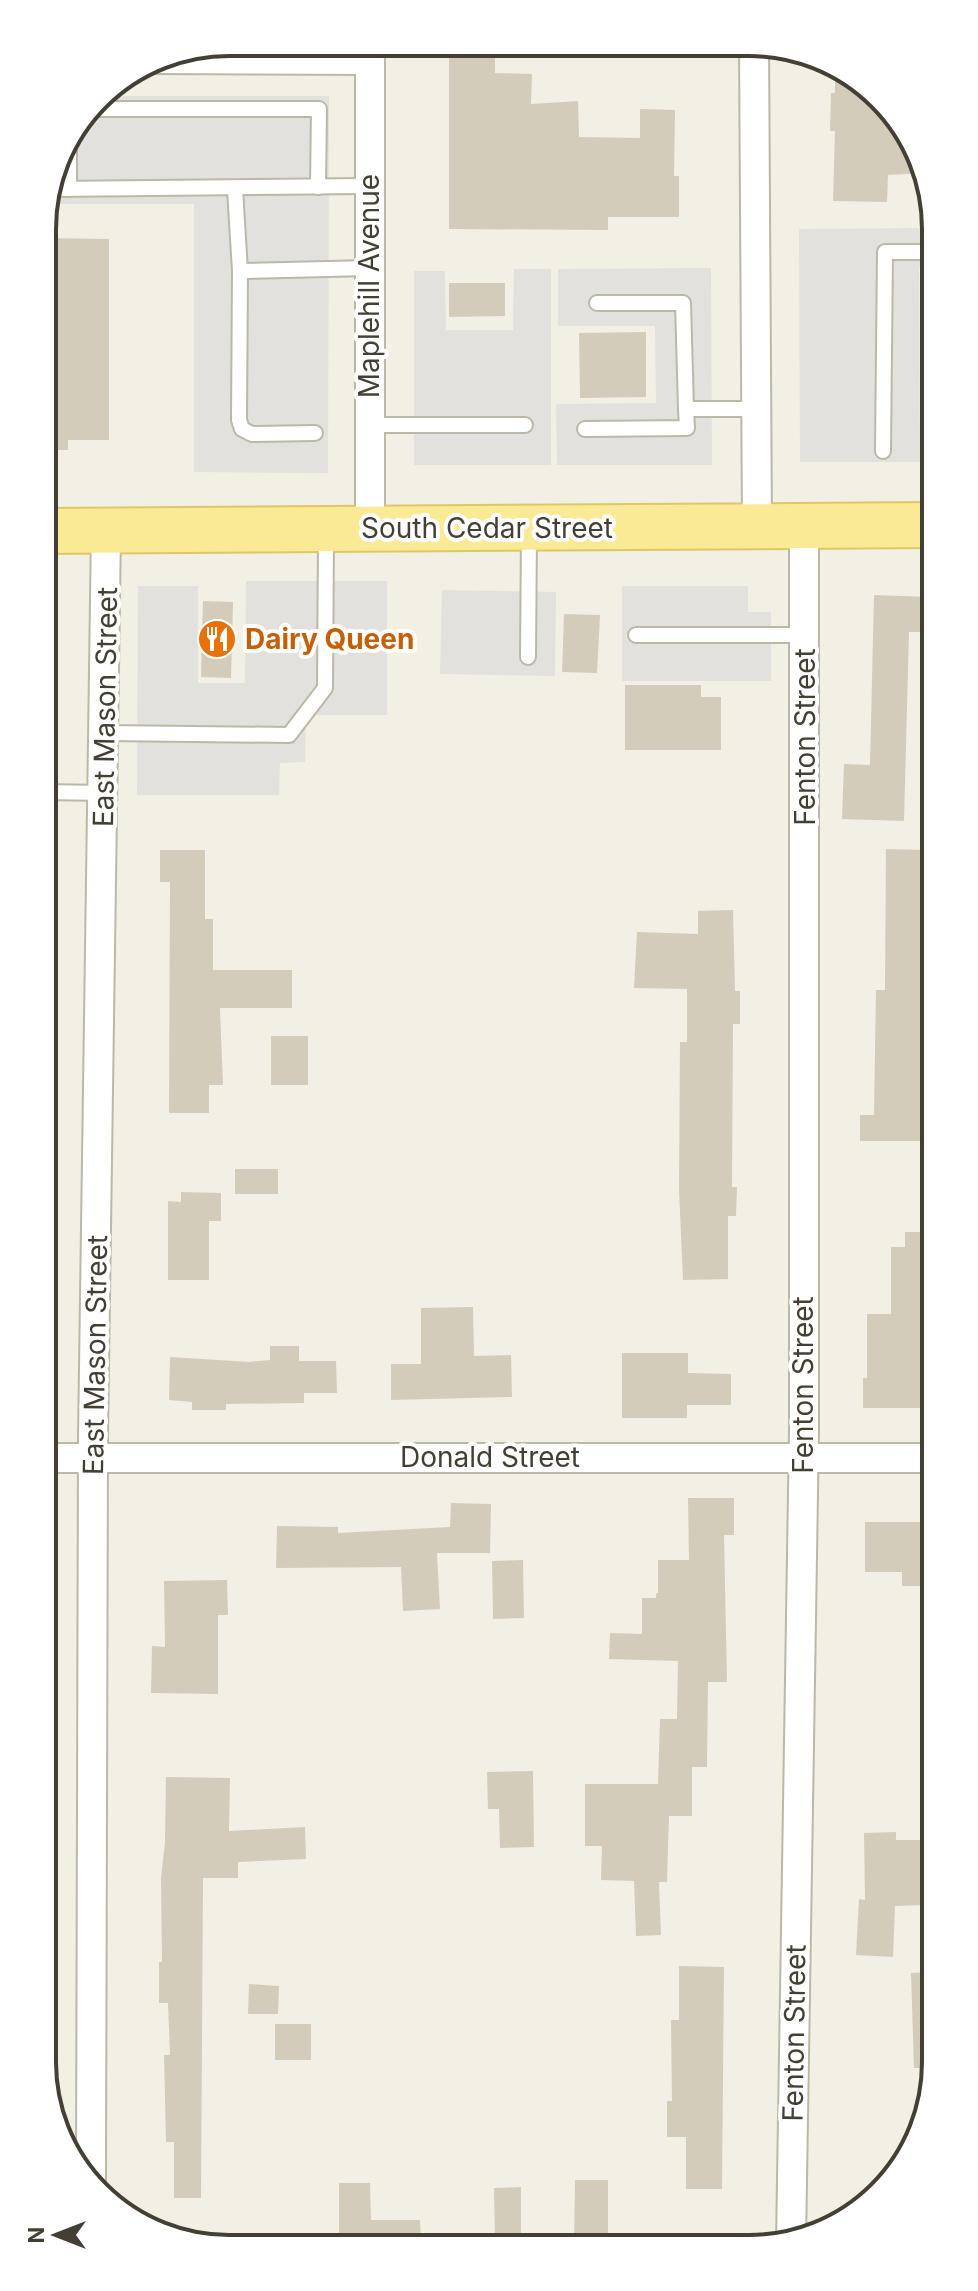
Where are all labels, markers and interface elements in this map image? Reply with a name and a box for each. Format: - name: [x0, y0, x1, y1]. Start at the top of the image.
- street label: Maplehill Avenue: [352, 174, 386, 398]
- street label: South Cedar Street: [361, 511, 613, 545]
- street label: East Mason Street: [86, 587, 124, 827]
- restaurant icon: Dairy Queen: [196, 618, 238, 660]
- place label: Dairy Queen: [245, 622, 414, 656]
- street label: Fenton Street: [788, 648, 822, 826]
- street label: East Mason Street: [76, 1235, 114, 1475]
- street label: Fenton Street: [786, 1296, 820, 1474]
- street label: Donald Street: [400, 1440, 580, 1474]
- street label: Fenton Street: [775, 1944, 813, 2122]
- north arrow: [16, 2195, 96, 2275]
- text: N: [23, 2227, 49, 2243]

